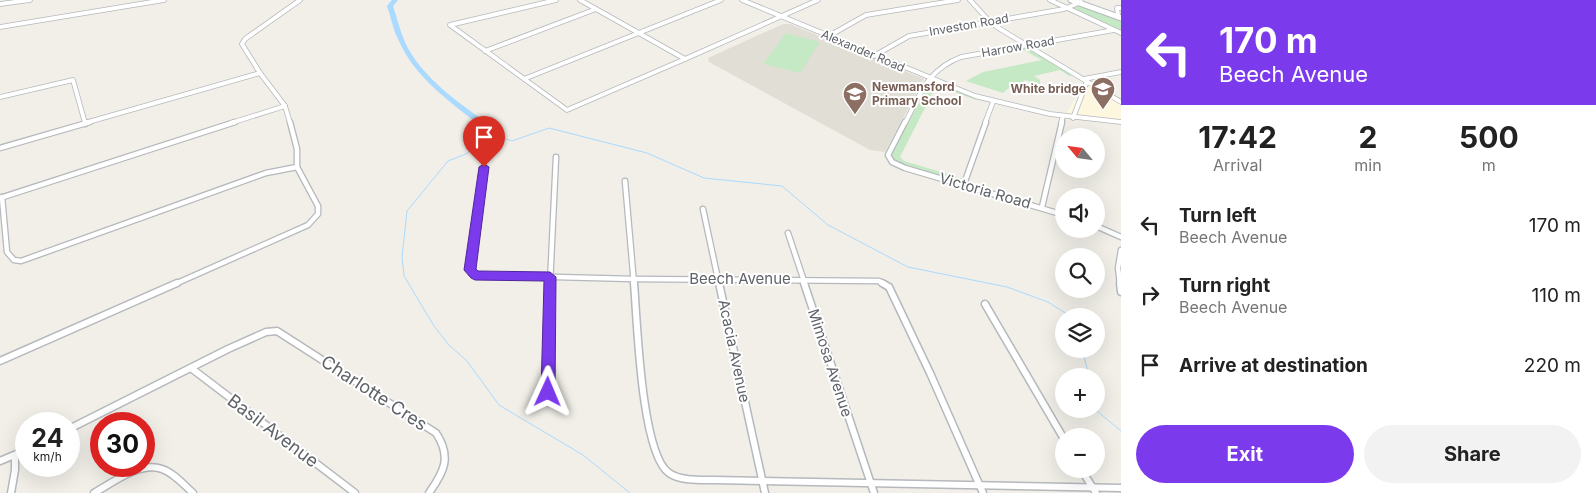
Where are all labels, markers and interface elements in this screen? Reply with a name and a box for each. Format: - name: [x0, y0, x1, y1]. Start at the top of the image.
- street label: Investon Road: [928, 10, 1010, 39]
- text: 170 m: [1219, 19, 1318, 61]
- icon: left: [1136, 20, 1201, 85]
- street label: Alexander Road: [819, 26, 907, 75]
- street label: Harrow Road: [980, 33, 1056, 60]
- text: Beech Avenue: [1219, 61, 1368, 87]
- school or university icon: White bridge: [1090, 76, 1116, 110]
- place label: Newmansford Primary School: [872, 79, 961, 108]
- school or university icon: Newmansford Primary School: [842, 81, 868, 115]
- place label: White bridge: [1010, 81, 1086, 96]
- pin: [463, 116, 505, 167]
- text: 17:42: [1198, 119, 1277, 155]
- text: 2: [1359, 119, 1377, 155]
- text: 500: [1459, 119, 1519, 155]
- icon: arrive: [470, 123, 498, 151]
- north arrow: [1055, 128, 1105, 178]
- map controls: [1055, 128, 1105, 478]
- text: Arrival: [1213, 155, 1262, 175]
- text: min: [1354, 155, 1382, 175]
- text: m: [1482, 155, 1496, 175]
- street label: Victoria Road: [937, 168, 1033, 213]
- button: sound: [1055, 188, 1105, 238]
- text: Turn left: [1179, 204, 1257, 227]
- icon: left: [1136, 211, 1164, 239]
- text: 170 m: [1529, 214, 1581, 237]
- text: Beech Avenue: [1179, 227, 1287, 247]
- button: search: [1055, 248, 1105, 298]
- street label: Beech Avenue: [689, 269, 791, 288]
- text: Turn right: [1179, 274, 1270, 297]
- icon: right: [1136, 281, 1164, 309]
- text: 110 m: [1532, 284, 1581, 307]
- text: Beech Avenue: [1179, 297, 1287, 317]
- street label: Acacia Avenue: [714, 298, 755, 404]
- street label: Mimosa Avenue: [804, 306, 857, 419]
- button: layers: [1055, 308, 1105, 358]
- street label: Charlotte Cres: [317, 350, 431, 435]
- icon: arrive: [1136, 351, 1164, 379]
- text: Arrive at destination: [1179, 354, 1368, 377]
- text: 220 m: [1524, 354, 1581, 377]
- position arrow: [521, 365, 573, 417]
- button: +: [1055, 368, 1105, 418]
- street label: Basil Avenue: [224, 390, 323, 472]
- speed limit sign: 30: [90, 412, 155, 477]
- text: 24: [31, 423, 64, 453]
- button: Exit: [1136, 425, 1354, 483]
- button: Share: [1364, 425, 1581, 483]
- button: −: [1055, 428, 1105, 478]
- text: km/h: [33, 449, 62, 464]

